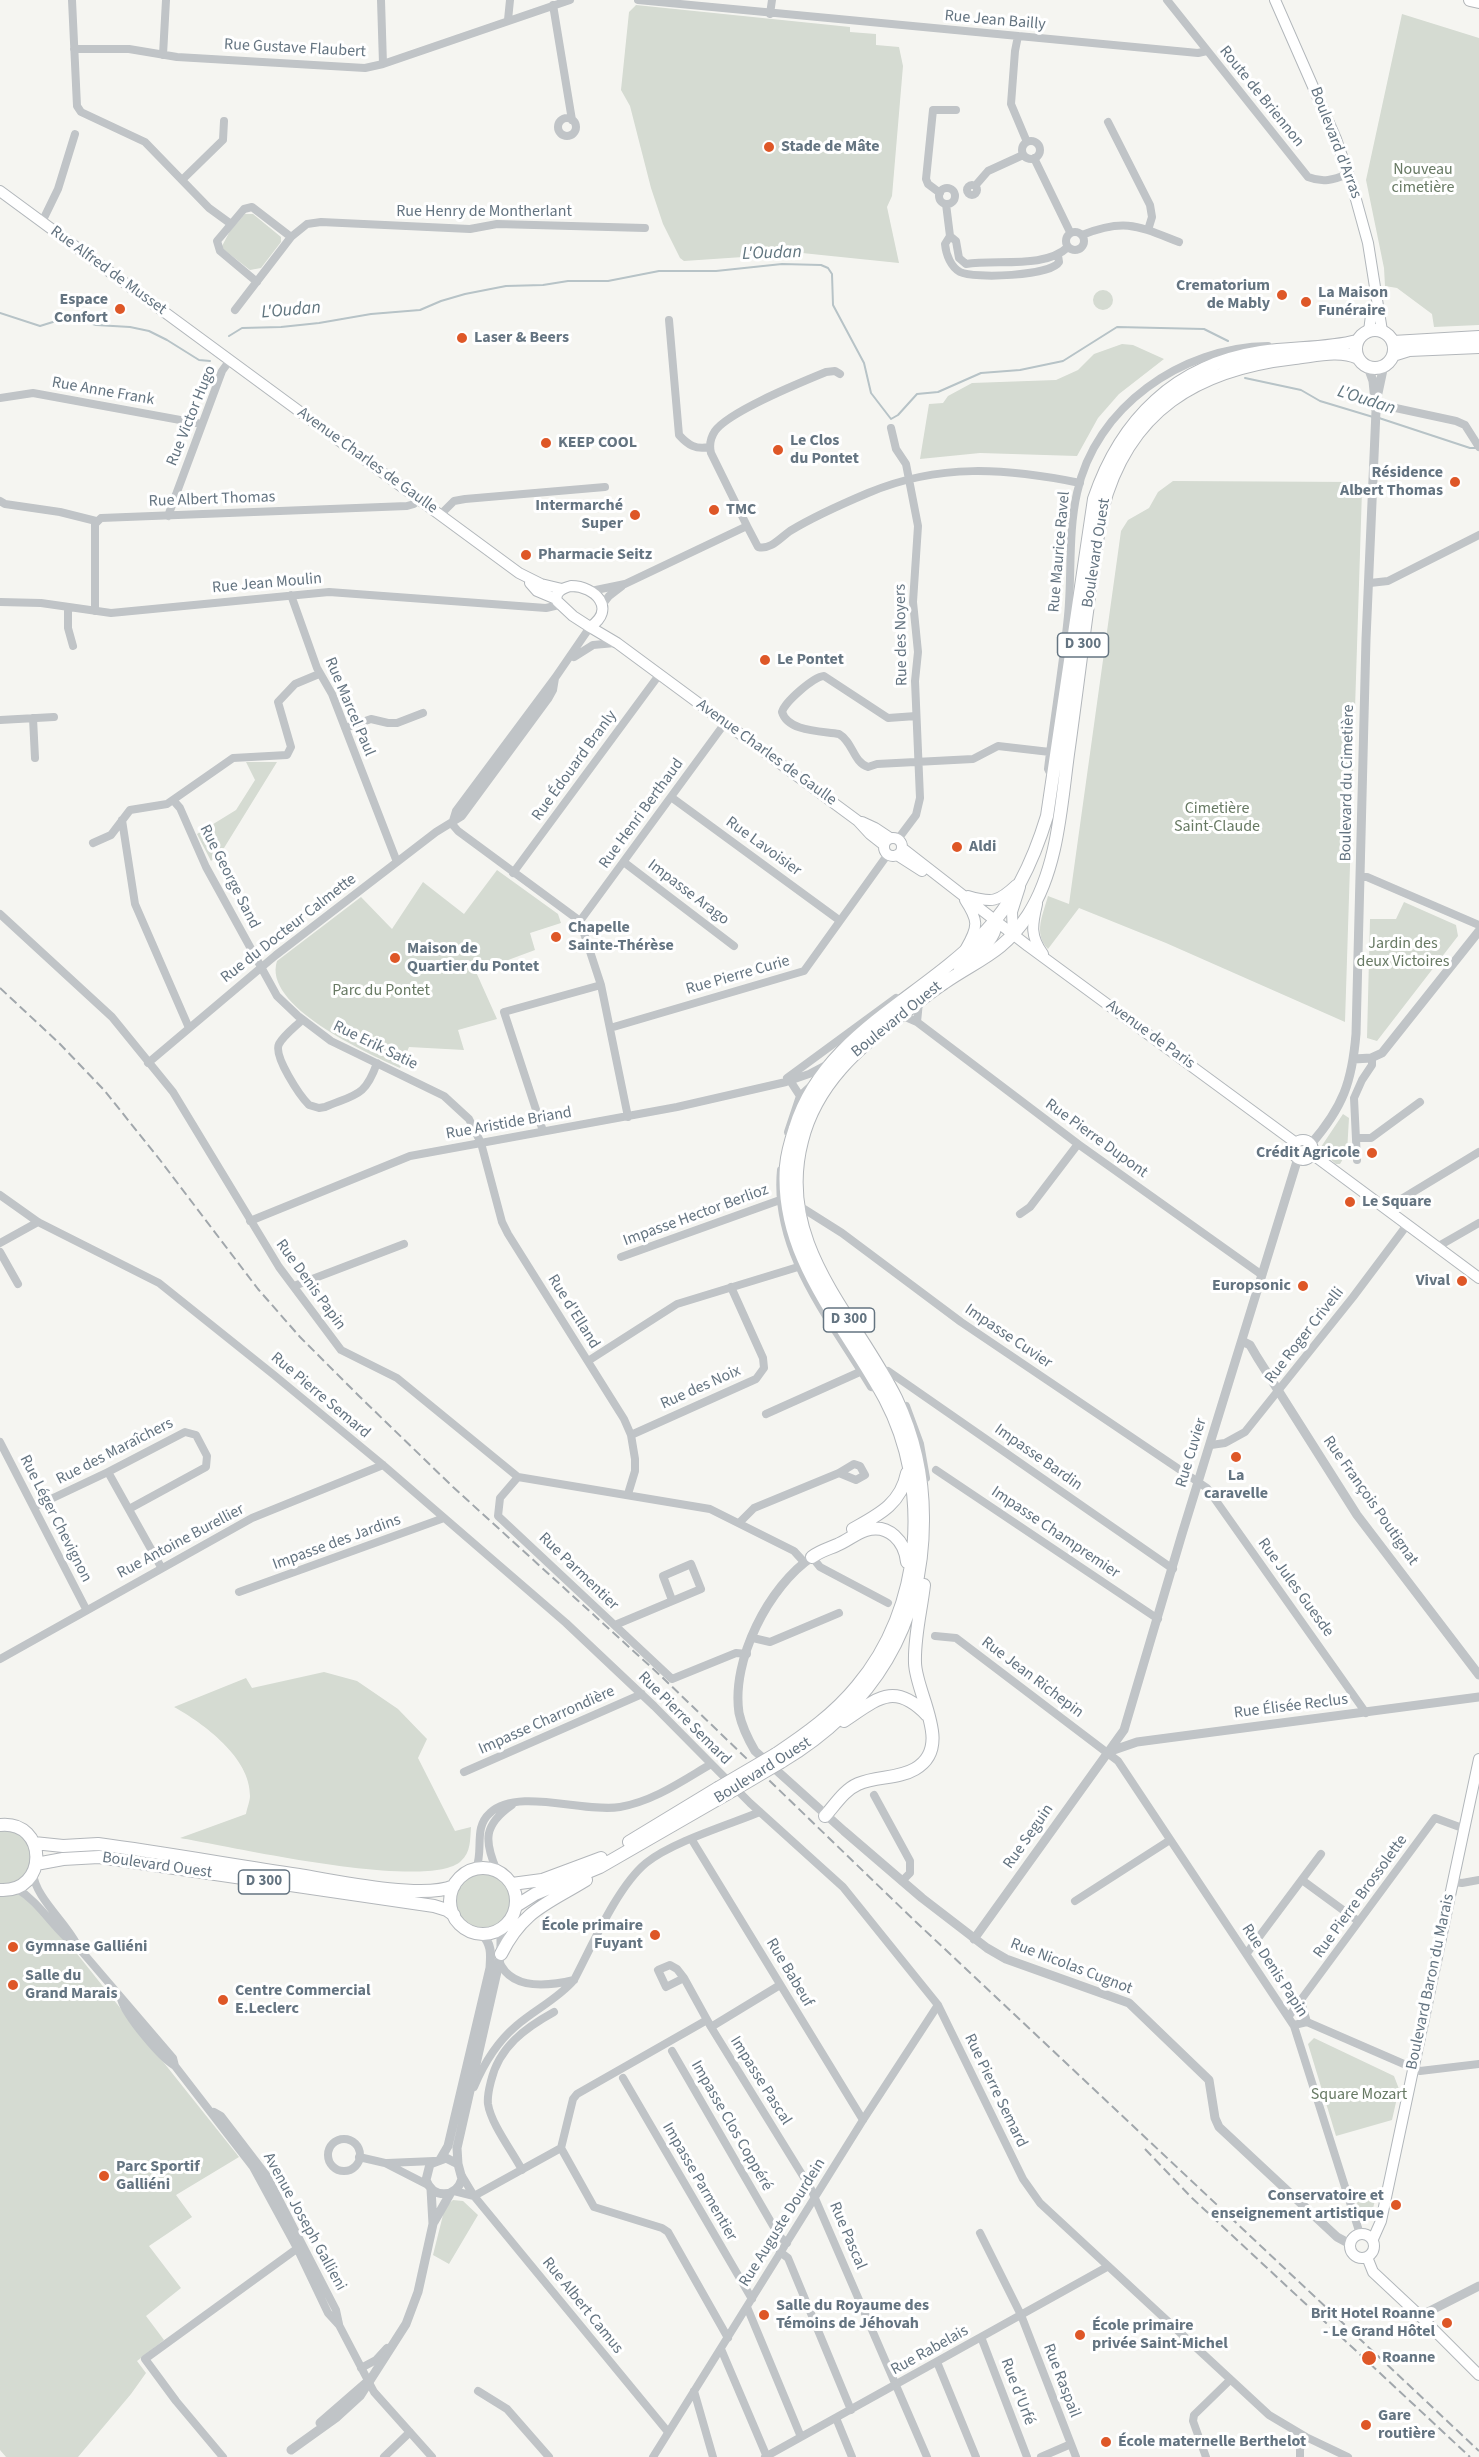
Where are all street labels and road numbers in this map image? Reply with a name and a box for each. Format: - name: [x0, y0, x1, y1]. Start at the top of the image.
- street label: Rue Jean Bailly: [944, 7, 1046, 35]
- street label: Rue Gustave Flaubert: [224, 36, 366, 62]
- street label: Route de Briennon: [1214, 43, 1308, 151]
- street label: Boulevard d'Arras: [1305, 85, 1365, 201]
- street label: Rue Henry de Montherlant: [396, 202, 572, 222]
- street label: Rue Alfred de Musset: [46, 222, 170, 320]
- street label: Rue Victor Hugo: [163, 363, 221, 469]
- street label: Rue Anne Frank: [50, 374, 156, 410]
- street label: Avenue Charles de Gaulle: [293, 404, 441, 518]
- street label: Rue Albert Thomas: [148, 488, 276, 512]
- street label: Rue Maurice Ravel: [1045, 491, 1075, 613]
- street label: Boulevard Ouest: [1079, 497, 1115, 609]
- street label: Rue Jean Moulin: [211, 570, 323, 598]
- street label: Rue des Noyers: [892, 584, 912, 686]
- road number: D 300: [1058, 633, 1108, 657]
- street label: Rue Marcel Paul: [320, 655, 378, 759]
- street label: Avenue Charles de Gaulle: [692, 696, 840, 810]
- street label: Boulevard du Cimetière: [1337, 704, 1359, 862]
- street label: Rue Édouard Branly: [528, 707, 622, 825]
- street label: Rue Henri Berthaud: [596, 755, 688, 873]
- street label: Rue Lavoisier: [721, 813, 805, 881]
- street label: Rue George Sand: [195, 822, 263, 932]
- street label: Impasse Arago: [643, 856, 733, 930]
- street label: Rue du Docteur Calmette: [217, 870, 361, 988]
- street label: Rue Pierre Curie: [684, 952, 792, 1000]
- street label: Boulevard Ouest: [848, 978, 946, 1062]
- street label: Avenue de Paris: [1102, 996, 1198, 1074]
- street label: Rue Erik Satie: [330, 1017, 420, 1075]
- street label: Rue Pierre Dupont: [1041, 1095, 1151, 1183]
- street label: Rue Aristide Briand: [445, 1103, 573, 1145]
- street label: Impasse Hector Berlioz: [621, 1181, 771, 1251]
- street label: Rue Denis Papin: [271, 1236, 349, 1334]
- street label: Rue d'Elland: [543, 1271, 603, 1353]
- street label: Rue Roger Crivelli: [1261, 1284, 1349, 1388]
- street label: Impasse Cuvier: [961, 1301, 1055, 1373]
- road number: D 300: [824, 1308, 874, 1332]
- street label: Rue Pierre Semard: [266, 1349, 374, 1443]
- street label: Rue des Noix: [658, 1362, 744, 1414]
- street label: Rue des Maraîchers: [53, 1414, 177, 1490]
- street label: Rue Cuvier: [1172, 1416, 1212, 1490]
- street label: Impasse Bardin: [990, 1421, 1086, 1495]
- street label: Rue François Poutignat: [1318, 1433, 1422, 1569]
- street label: Rue Léger Chevignon: [15, 1452, 95, 1586]
- street label: Impasse Champremier: [987, 1483, 1123, 1583]
- street label: Rue Antoine Burellier: [114, 1500, 248, 1584]
- street label: Impasse des Jardins: [270, 1511, 404, 1575]
- street label: Rue Parmentier: [534, 1529, 622, 1615]
- street label: Rue Jules Guesde: [1253, 1535, 1337, 1641]
- street label: Rue Jean Richepin: [977, 1633, 1087, 1723]
- street label: Rue Pierre Semard: [633, 1668, 735, 1770]
- street label: Impasse Charrondière: [476, 1682, 618, 1760]
- street label: Rue Élisée Reclus: [1233, 1690, 1349, 1724]
- street label: Boulevard Ouest: [711, 1734, 815, 1808]
- street label: Rue Seguin: [1000, 1801, 1058, 1873]
- street label: Rue Pierre Brossolette: [1310, 1832, 1412, 1962]
- street label: Boulevard Ouest: [101, 1849, 213, 1883]
- road number: D 300: [238, 1870, 290, 1894]
- street label: Boulevard Baron du Marais: [1403, 1892, 1459, 2072]
- street label: Rue Denis Papin: [1237, 1921, 1311, 2021]
- street label: Rue Babeuf: [761, 1935, 817, 2011]
- street label: Rue Nicolas Cugnot: [1007, 1935, 1135, 1999]
- street label: Rue Pierre Semard: [959, 2031, 1031, 2151]
- street label: Impasse Pascal: [725, 2033, 795, 2129]
- street label: Impasse Clos Coppéré: [686, 2057, 776, 2195]
- street label: Impasse Parmentier: [657, 2119, 741, 2245]
- street label: Avenue Joseph Gallieni: [258, 2150, 350, 2294]
- street label: Rue Auguste Dourdein: [736, 2155, 830, 2291]
- street label: Rue Pascal: [824, 2199, 870, 2273]
- street label: Rue Albert Camus: [537, 2254, 627, 2358]
- street label: Rue Rabelais: [888, 2322, 972, 2380]
- street label: Rue Raspail: [1038, 2341, 1084, 2421]
- street label: Rue d'Urfé: [995, 2356, 1039, 2428]

